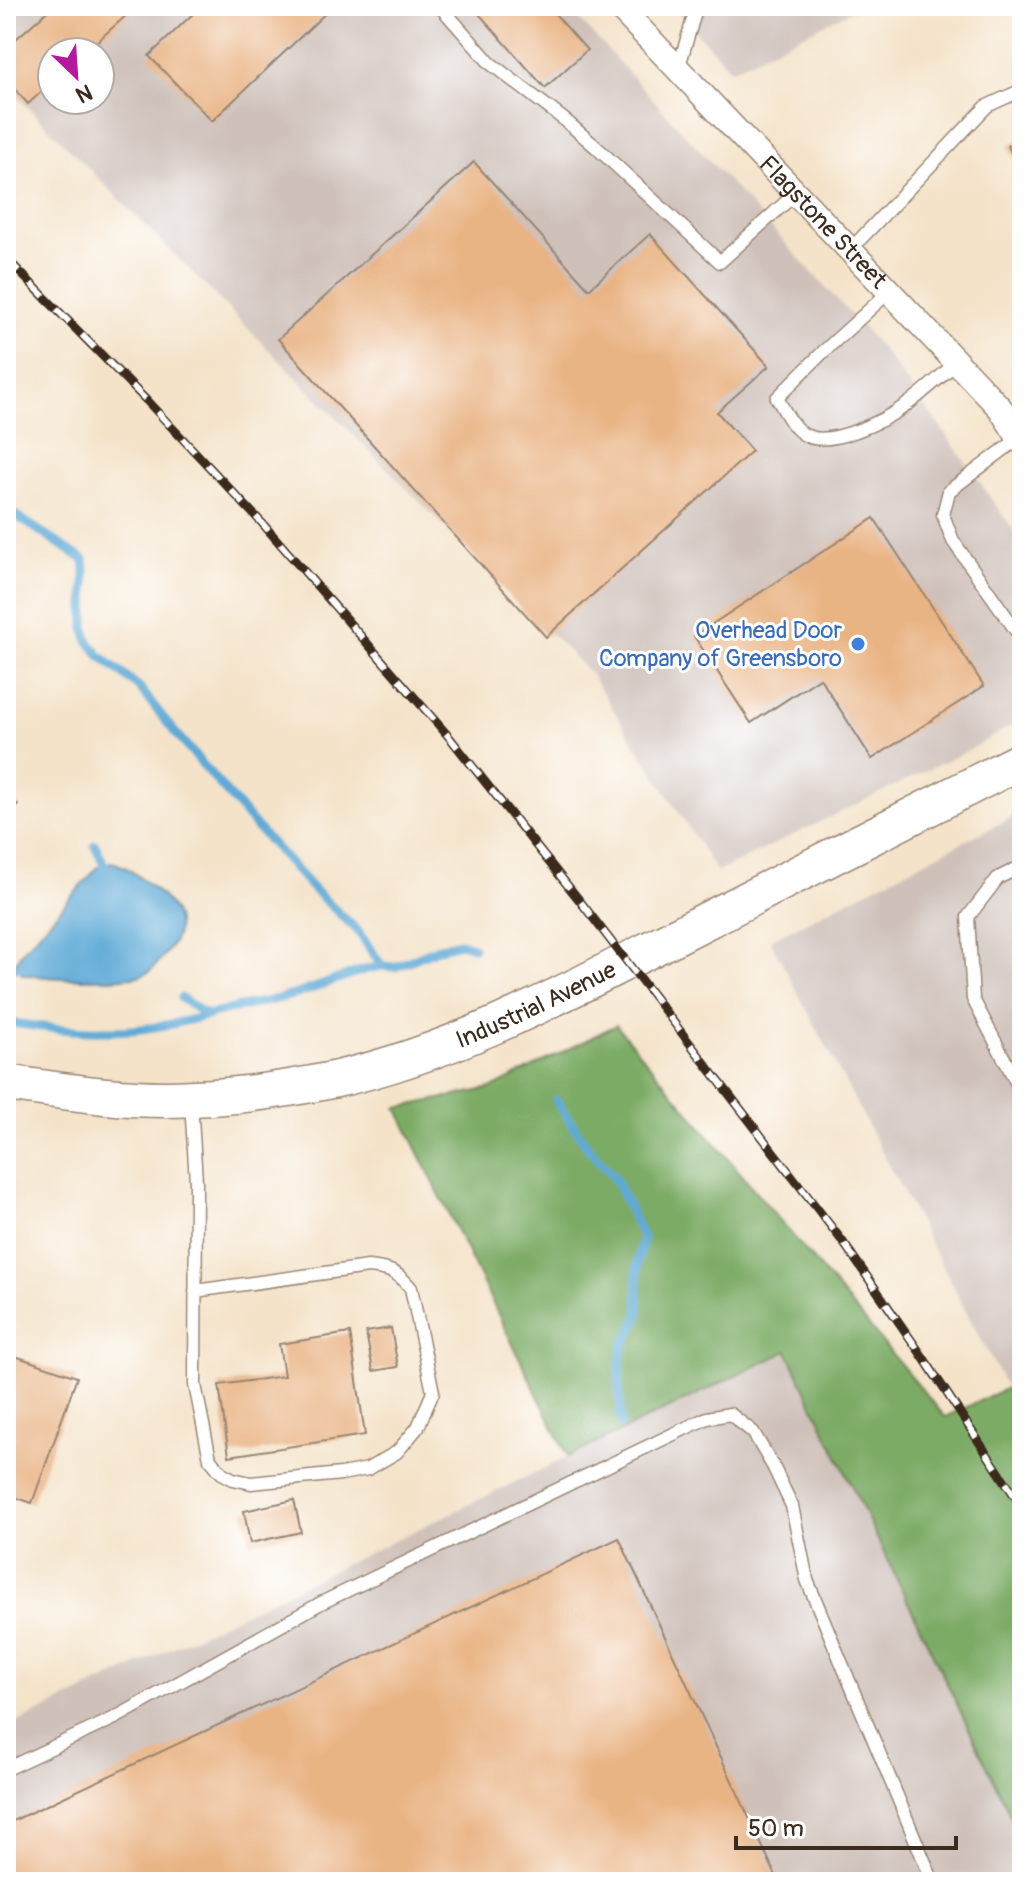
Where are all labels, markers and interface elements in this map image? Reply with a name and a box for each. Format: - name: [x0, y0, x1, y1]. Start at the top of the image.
- north arrow: [36, 36, 116, 116]
- text: N: [71, 77, 97, 109]
- street label: Flagstone Street: [753, 150, 893, 295]
- place label: Overhead Door Company of Greensboro: [599, 616, 842, 673]
- marker: Overhead Door Company of Greensboro: [849, 635, 867, 653]
- street label: Industrial Avenue: [452, 955, 621, 1055]
- scale bar: [736, 1800, 956, 1850]
- text: 50 m: [748, 1814, 804, 1843]

